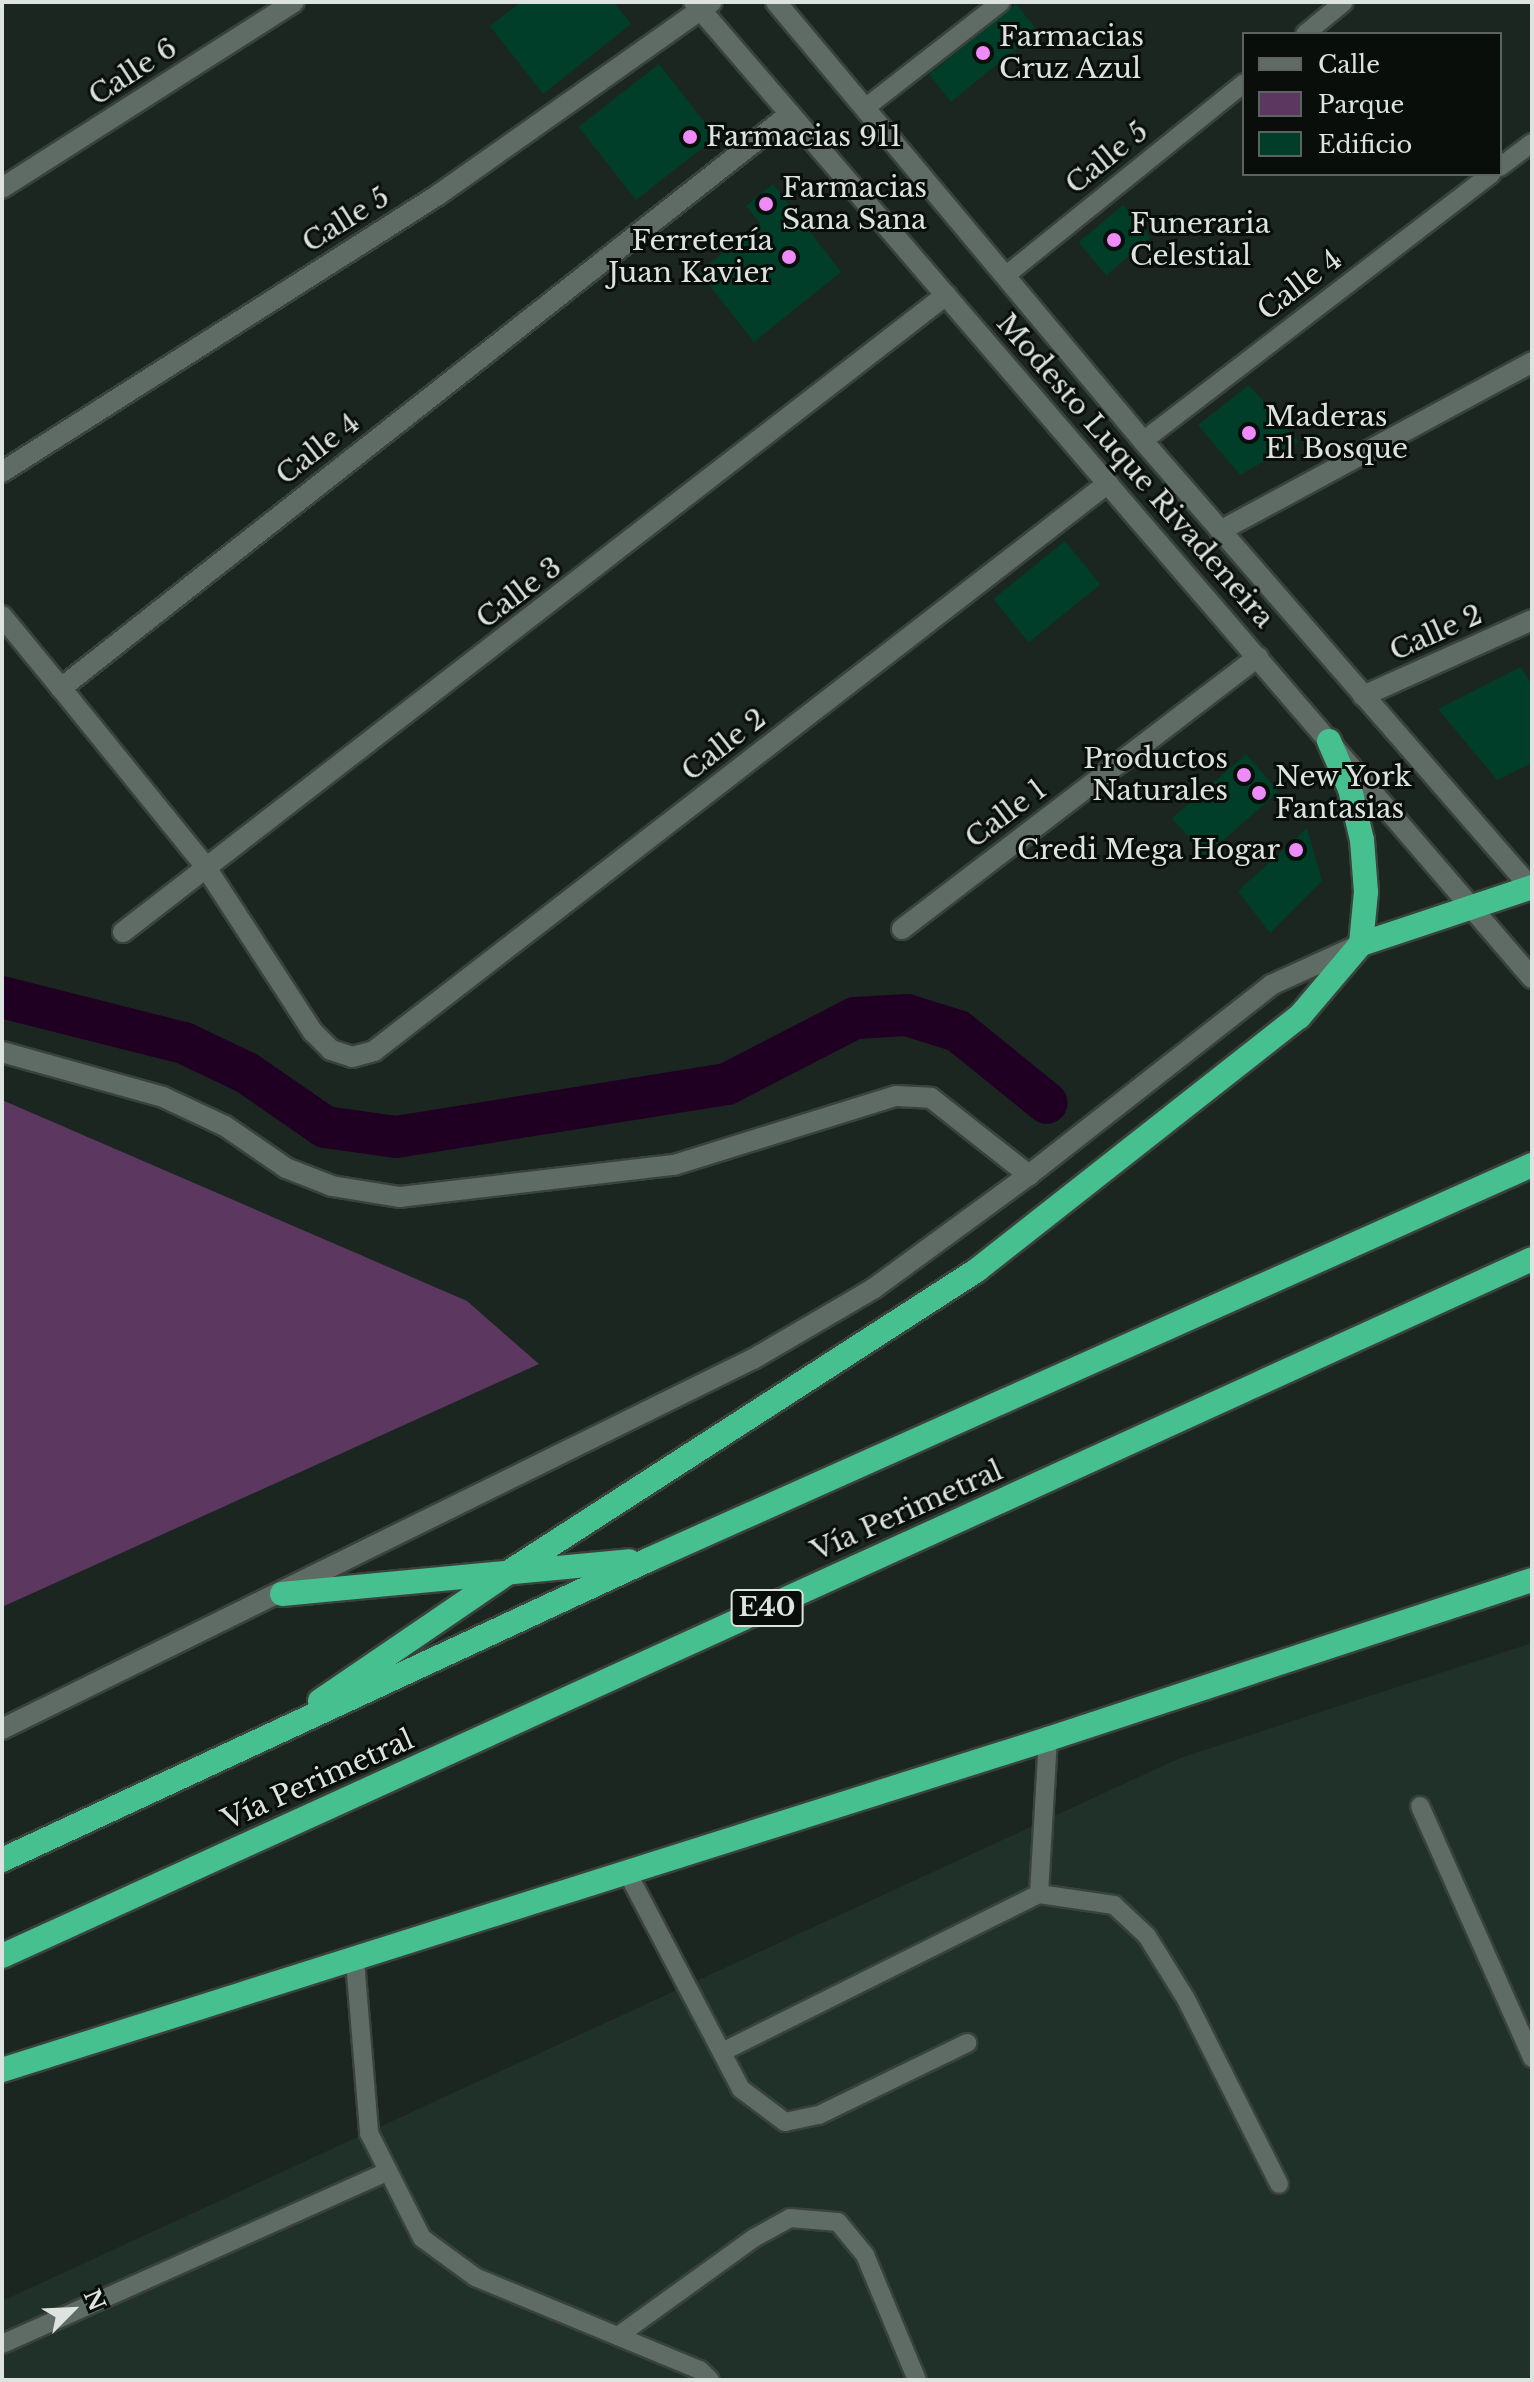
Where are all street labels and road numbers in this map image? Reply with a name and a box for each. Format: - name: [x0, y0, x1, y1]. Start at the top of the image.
- street label: Calle 6: [83, 31, 183, 113]
- street label: Calle 5: [1059, 115, 1155, 201]
- street label: Calle 5: [296, 180, 396, 260]
- street label: Calle 4: [1251, 243, 1349, 327]
- street label: Modesto Luque Rivadeneira: [989, 307, 1281, 635]
- street label: Calle 4: [270, 406, 366, 492]
- street label: Calle 3: [470, 550, 568, 636]
- street label: Calle 2: [1385, 598, 1487, 668]
- street label: Calle 2: [675, 702, 773, 788]
- street label: Calle 1: [959, 773, 1053, 855]
- street label: Vía Perimetral: [806, 1454, 1008, 1568]
- road number: E40: [729, 1586, 805, 1630]
- street label: Vía Perimetral: [217, 1723, 419, 1837]

